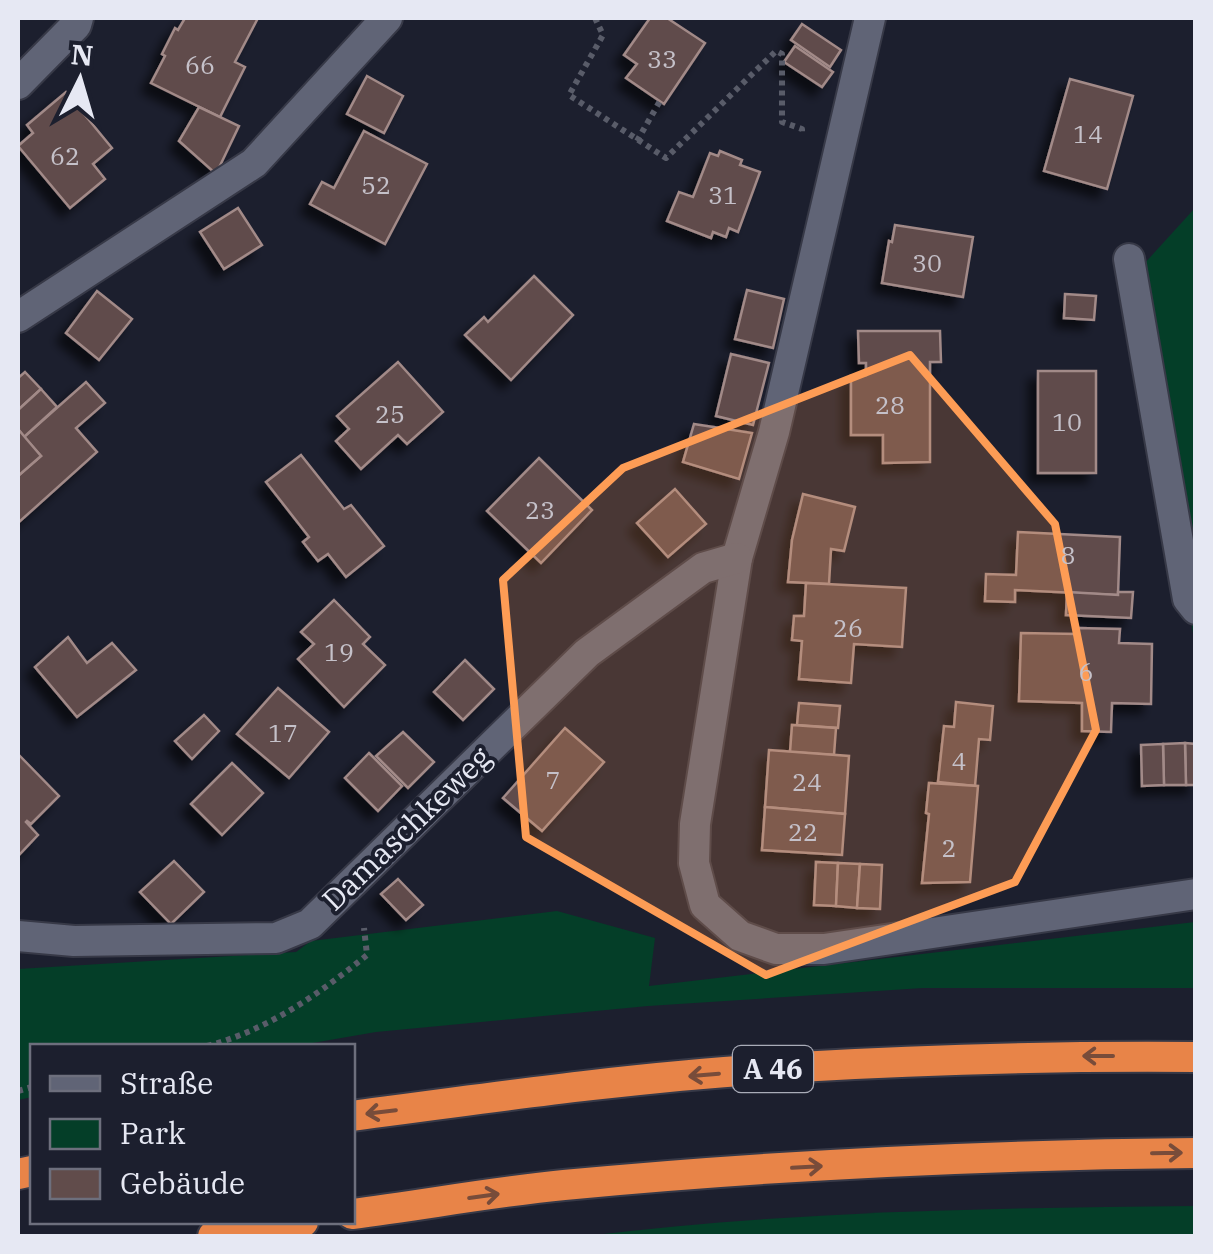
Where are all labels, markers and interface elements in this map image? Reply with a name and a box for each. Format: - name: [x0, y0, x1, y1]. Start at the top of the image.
- north arrow: [30, 30, 130, 130]
- text: N: [70, 35, 95, 74]
- house number: 33: [647, 42, 677, 75]
- house number: 66: [185, 48, 215, 81]
- house number: 14: [1073, 117, 1103, 150]
- house number: 62: [50, 139, 80, 172]
- house number: 52: [361, 168, 391, 201]
- house number: 31: [708, 178, 738, 211]
- house number: 30: [912, 246, 942, 279]
- house number: 28: [875, 388, 905, 421]
- house number: 25: [375, 397, 405, 430]
- house number: 10: [1052, 405, 1082, 438]
- house number: 23: [525, 493, 555, 526]
- house number: 8: [1060, 538, 1076, 571]
- house number: 26: [833, 611, 863, 644]
- house number: 19: [324, 635, 354, 668]
- house number: 6: [1078, 655, 1094, 688]
- house number: 17: [268, 716, 298, 749]
- street label: Damaschkeweg: [313, 737, 499, 918]
- house number: 4: [951, 744, 967, 777]
- house number: 7: [545, 763, 561, 796]
- house number: 24: [792, 765, 822, 798]
- house number: 22: [788, 815, 818, 848]
- house number: 2: [941, 831, 957, 864]
- legend: [30, 1044, 355, 1224]
- road number: A 46: [733, 1046, 813, 1092]
- one-way arrow: [1083, 1046, 1116, 1066]
- text: Straße: [120, 1063, 213, 1102]
- one-way arrow: [688, 1066, 720, 1085]
- one-way arrow: [365, 1103, 397, 1122]
- text: Park: [120, 1113, 186, 1152]
- one-way arrow: [1151, 1144, 1183, 1163]
- one-way arrow: [791, 1157, 823, 1176]
- text: Gebäude: [120, 1163, 245, 1202]
- one-way arrow: [467, 1187, 499, 1205]

